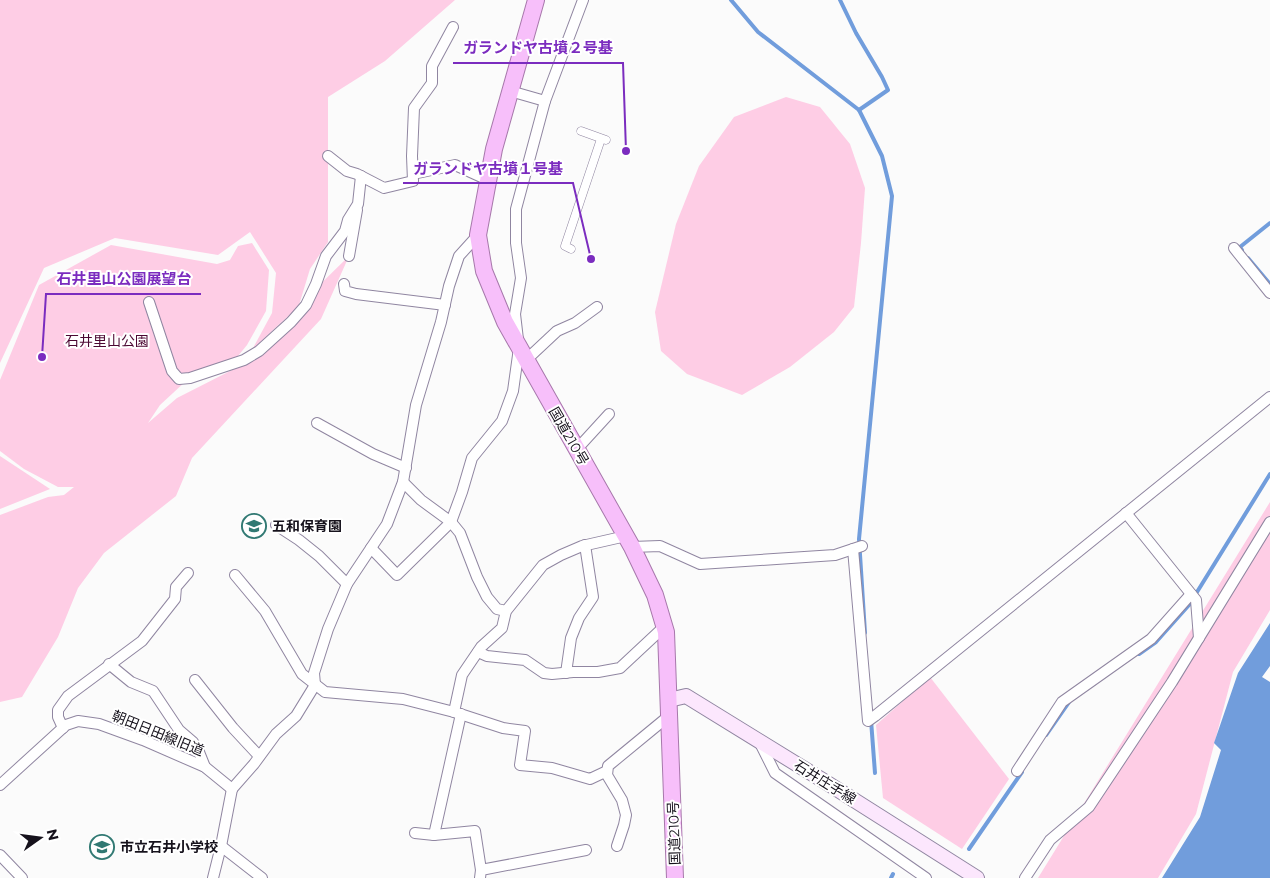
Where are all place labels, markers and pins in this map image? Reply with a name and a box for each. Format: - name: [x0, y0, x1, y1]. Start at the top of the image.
- callout: ガランドヤ古墳２号基: [453, 33, 623, 63]
- callout: ガランドヤ古墳１号基: [403, 153, 573, 183]
- callout: 石井里山公園展望台: [46, 264, 201, 294]
- school or university icon: 五和保育園: [241, 513, 267, 539]
- place label: 五和保育園: [272, 517, 342, 535]
- school or university icon: 市立石井小学校: [89, 834, 115, 860]
- place label: 市立石井小学校: [120, 838, 218, 856]

